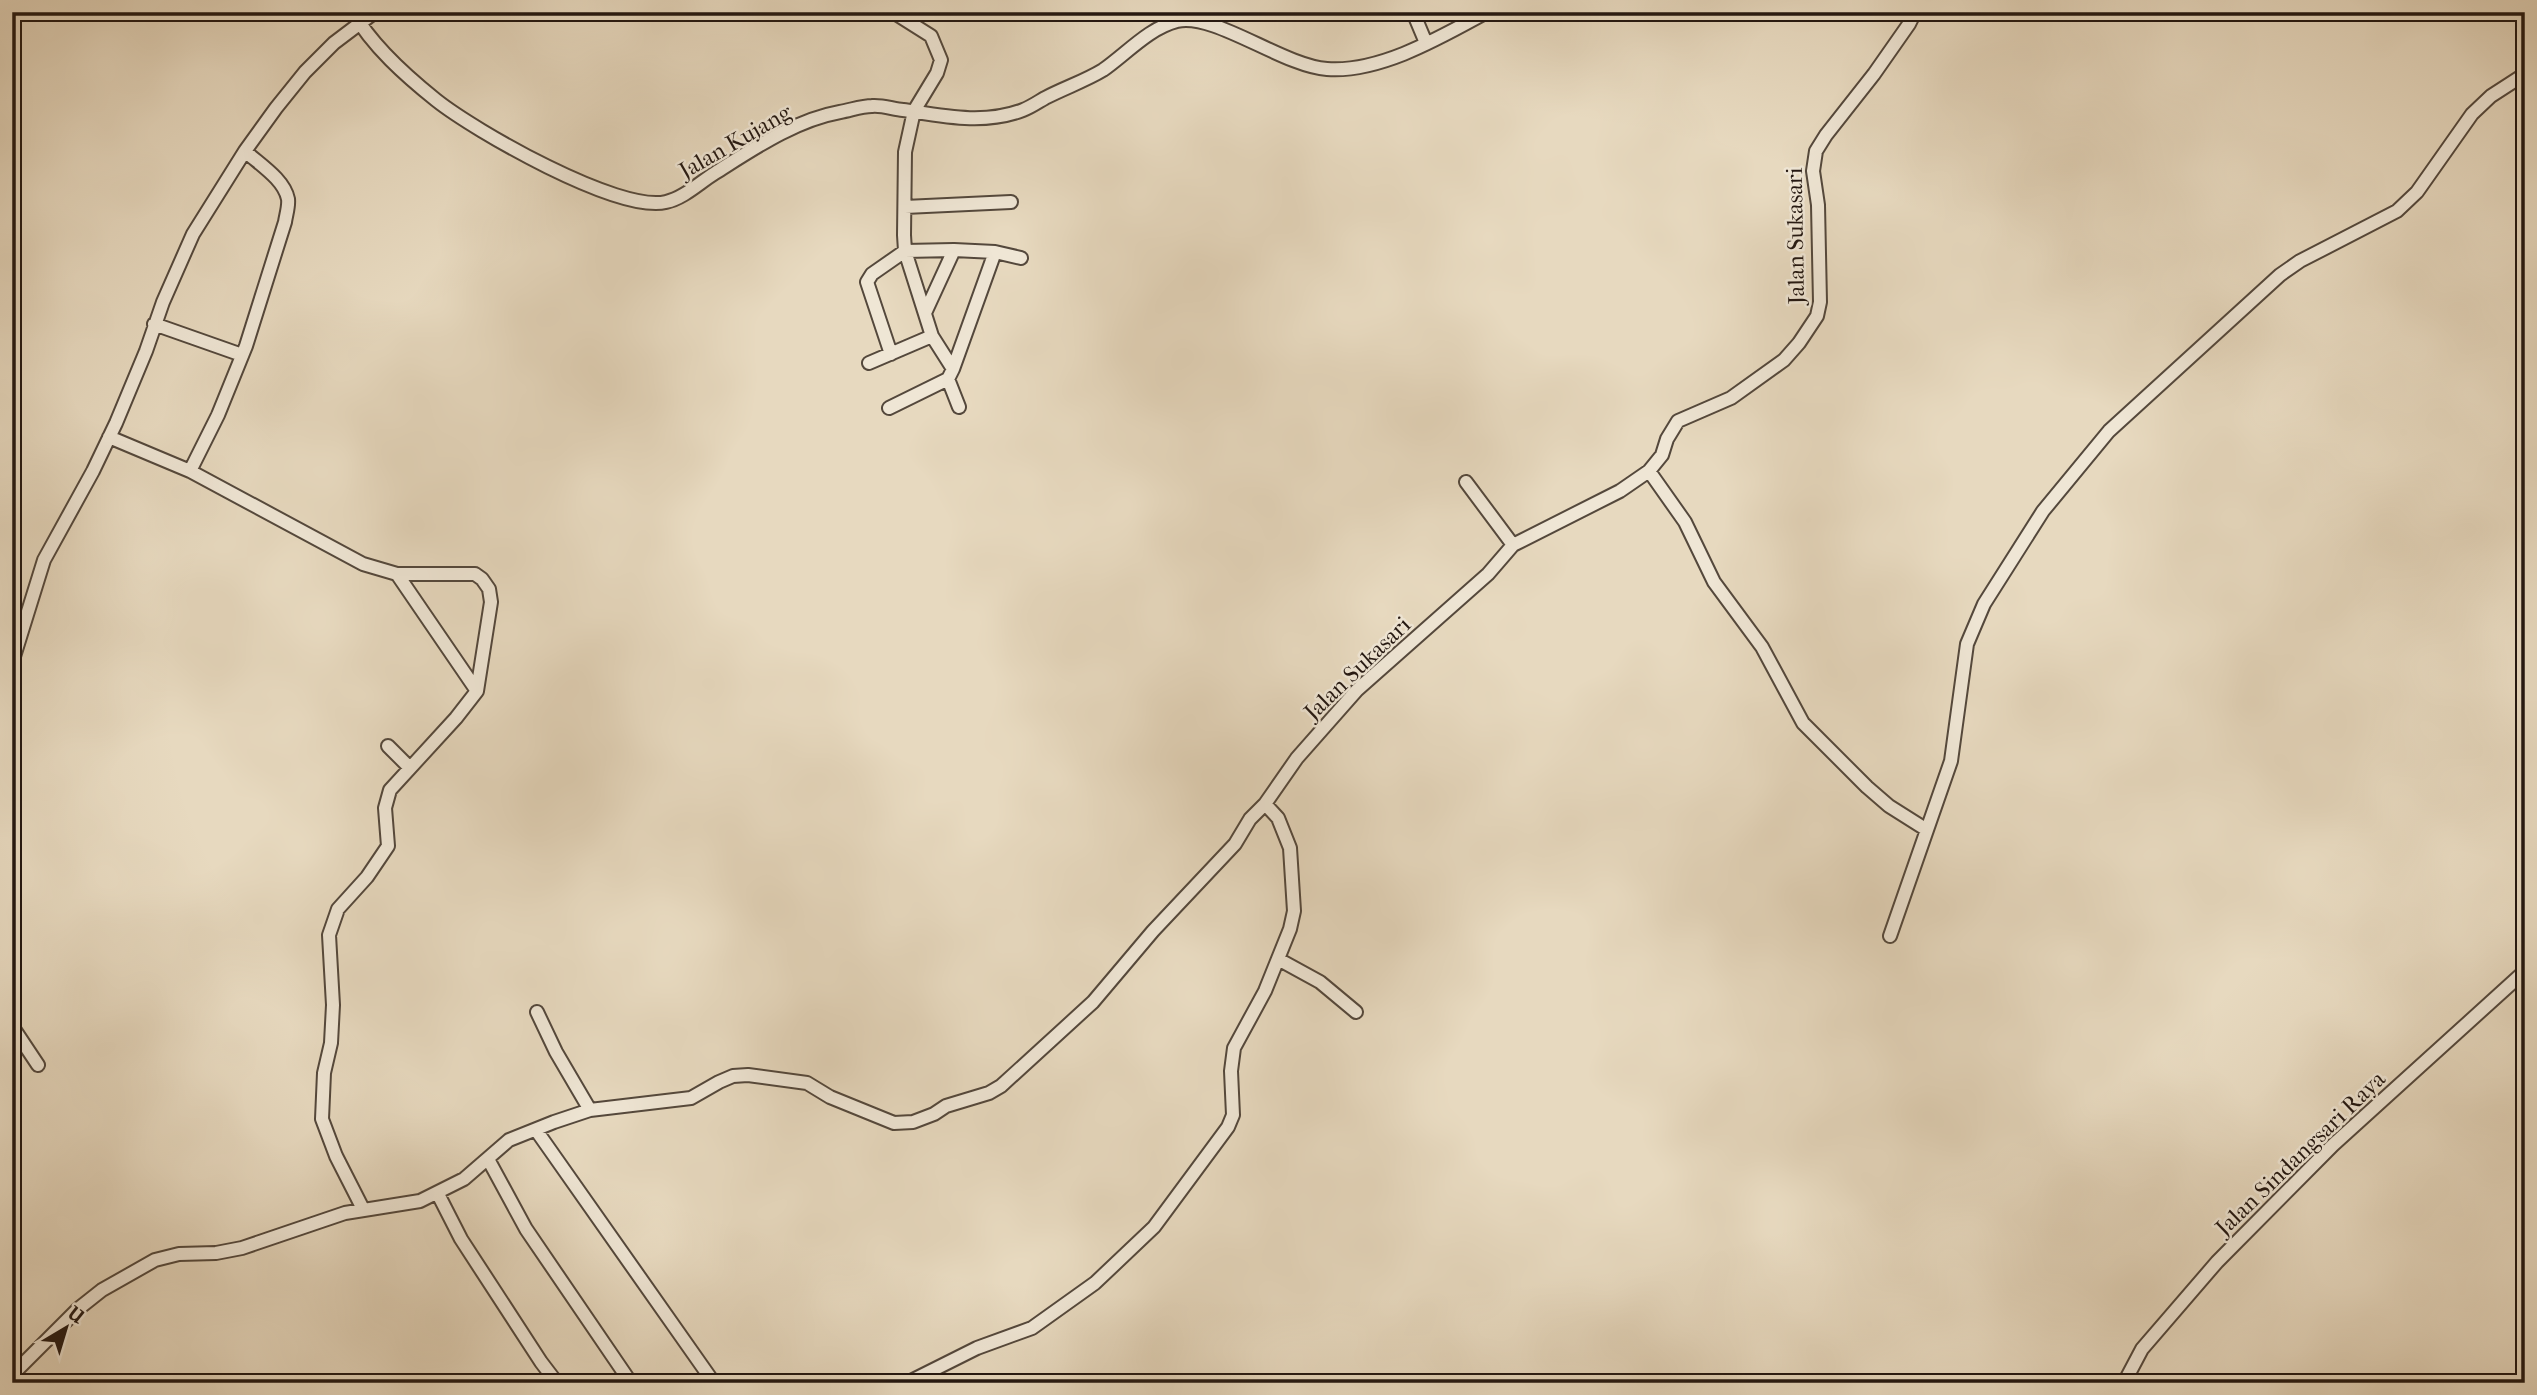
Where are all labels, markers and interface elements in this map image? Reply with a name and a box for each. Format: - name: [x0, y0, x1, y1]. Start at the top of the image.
- street label: Jalan Kujang: [672, 98, 797, 185]
- street label: Jalan Sukasari: [1781, 167, 1810, 307]
- street label: Jalan Sukasari: [1297, 611, 1416, 727]
- street label: Jalan Sindangsari Raya: [2209, 1065, 2391, 1243]
- north arrow: [32, 1294, 102, 1364]
- text: U: [62, 1302, 89, 1329]

